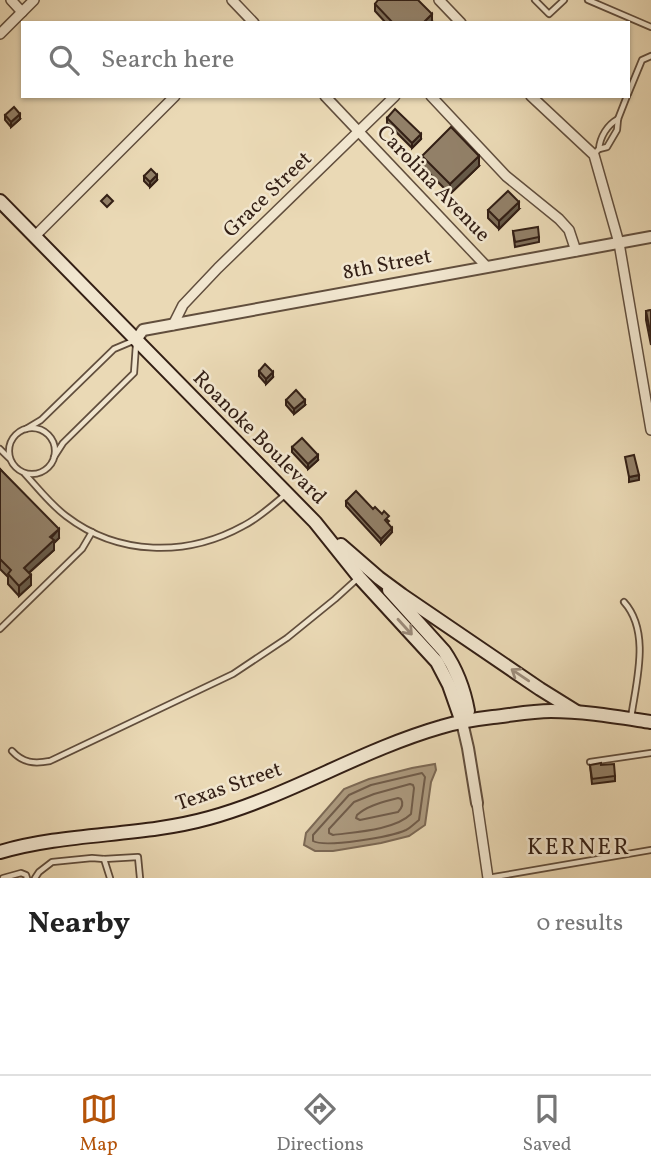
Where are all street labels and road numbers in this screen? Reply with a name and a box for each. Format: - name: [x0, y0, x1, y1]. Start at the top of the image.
- street label: Carolina Avenue: [370, 119, 496, 249]
- street label: Grace Street: [217, 145, 319, 245]
- street label: 8th Street: [340, 242, 434, 288]
- street label: Roanoke Boulevard: [186, 365, 332, 511]
- street label: Texas Street: [172, 755, 286, 819]

